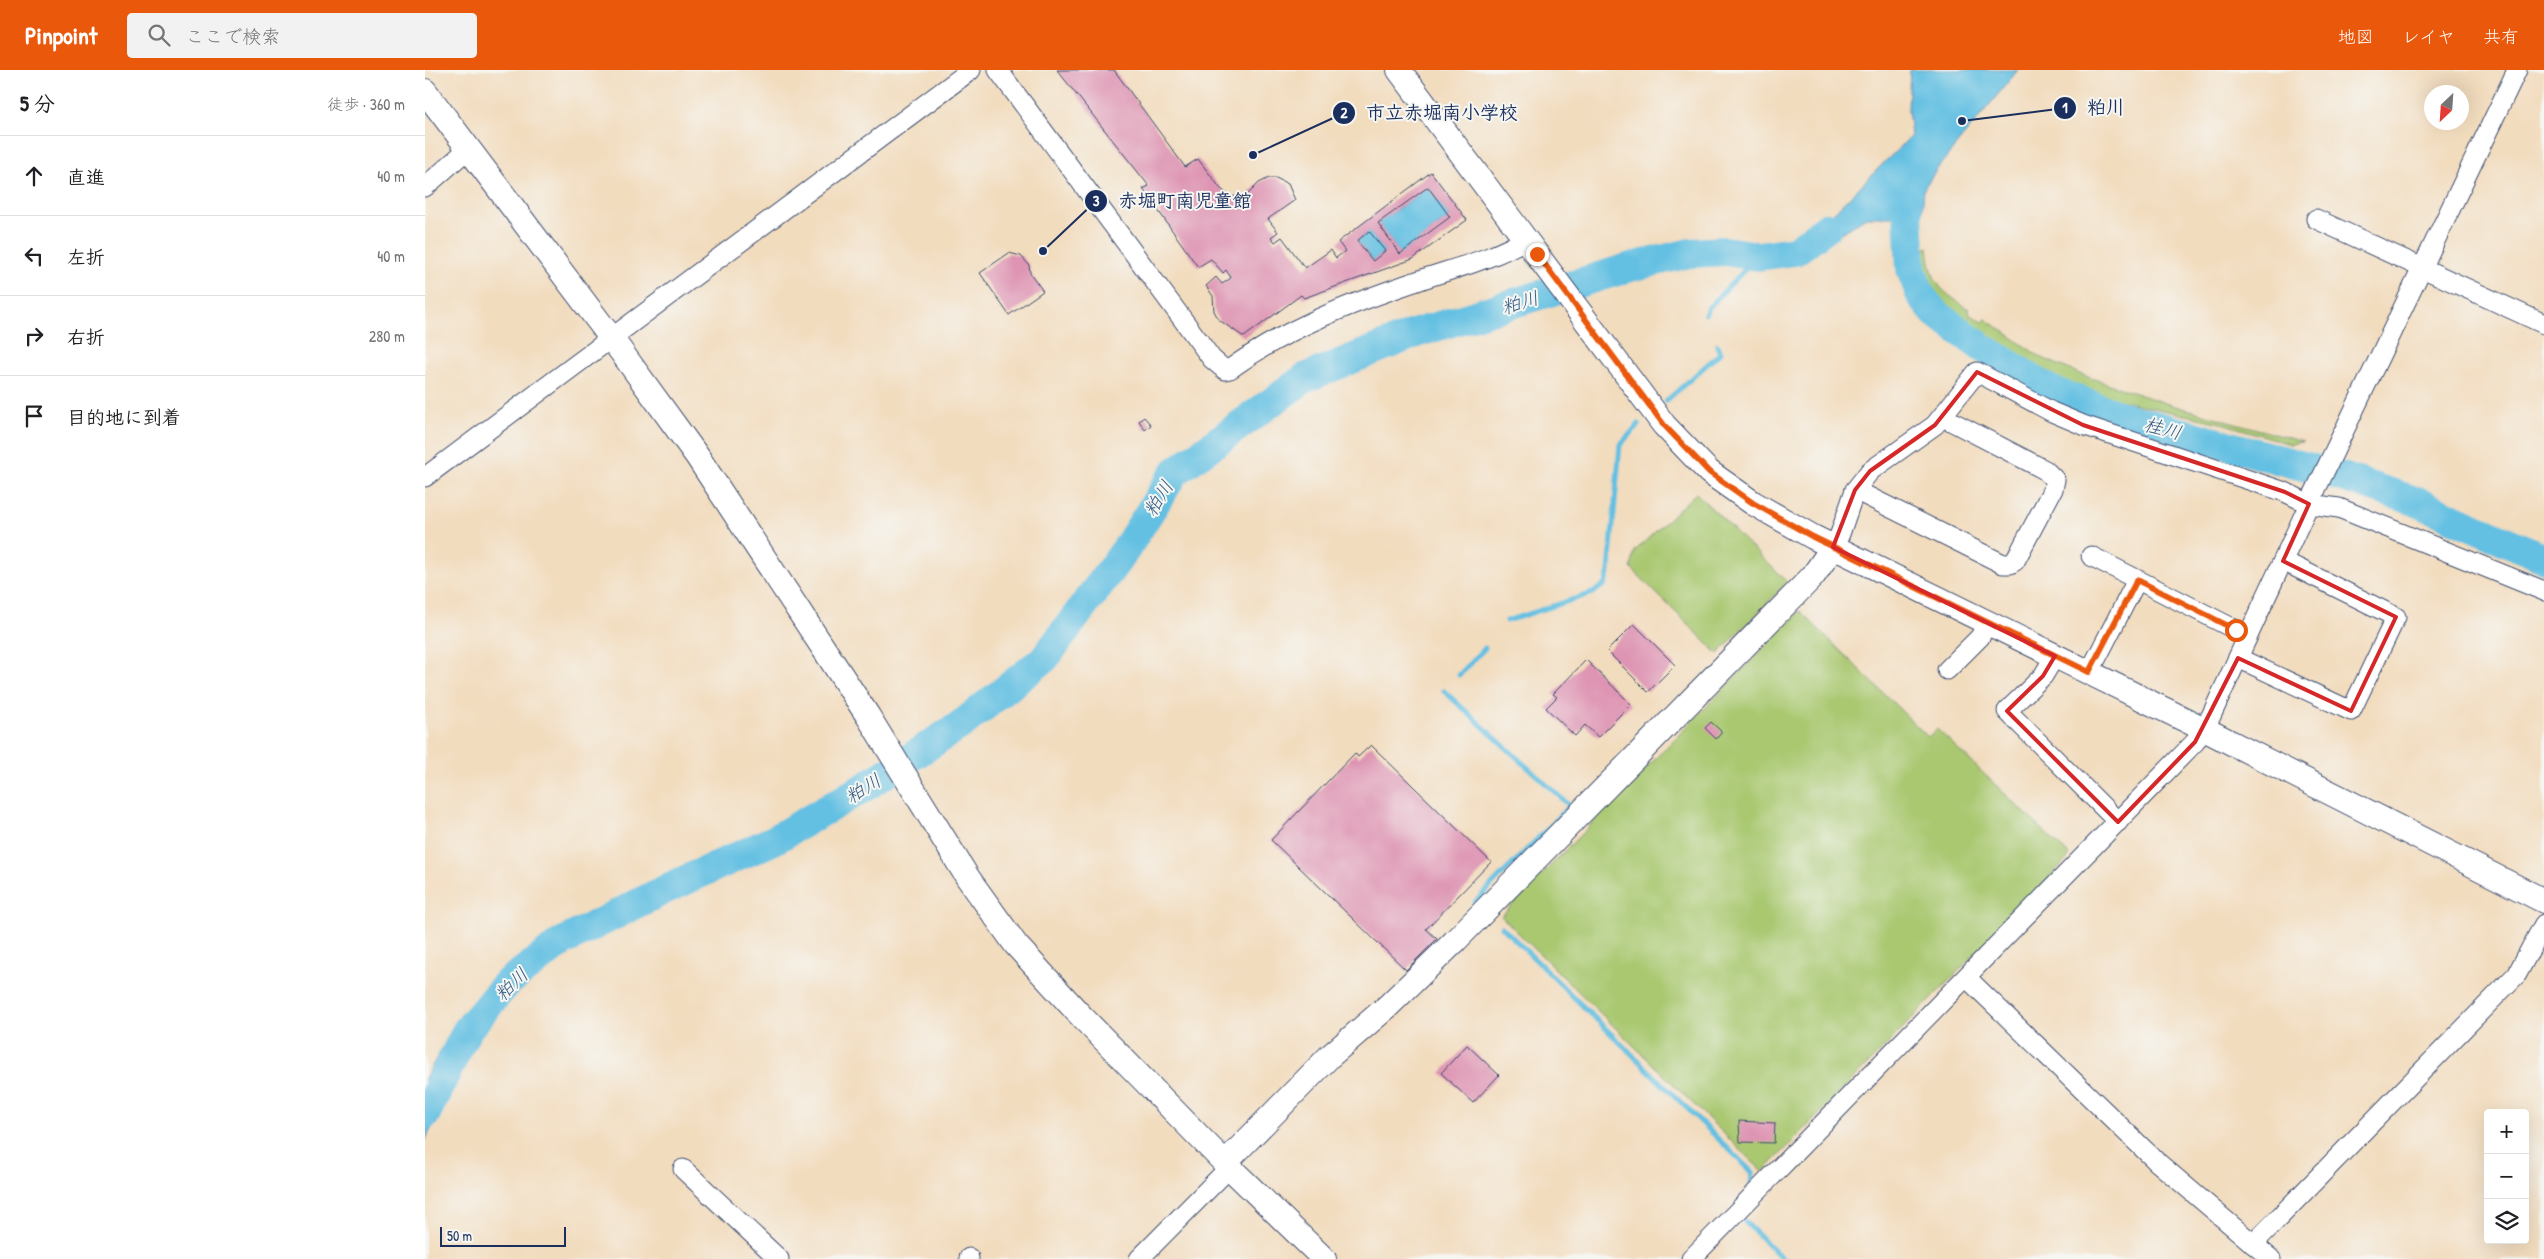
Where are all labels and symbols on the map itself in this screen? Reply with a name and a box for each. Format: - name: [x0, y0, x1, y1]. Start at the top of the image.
- north arrow: [2424, 85, 2469, 130]
- callout: 粕川: [2052, 91, 2135, 125]
- text: 粕川: [2087, 94, 2125, 120]
- callout: 市立赤堀南小学校: [1331, 96, 1528, 130]
- text: 1: [2062, 97, 2068, 118]
- text: 市立赤堀南小学校: [1366, 99, 1518, 125]
- text: 2: [1340, 102, 1348, 123]
- callout: 赤堀町南児童館: [1084, 184, 1262, 218]
- text: 赤堀町南児童館: [1118, 187, 1252, 213]
- text: 3: [1093, 190, 1100, 211]
- route end: [1526, 243, 1549, 266]
- water label: 粕川: [1498, 284, 1542, 320]
- water label: 桂川: [2141, 411, 2185, 445]
- water label: 粕川: [1137, 475, 1179, 521]
- route start: [2225, 619, 2248, 642]
- water label: 粕川: [840, 767, 886, 809]
- water label: 粕川: [488, 962, 534, 1006]
- scale bar: [440, 1224, 566, 1247]

